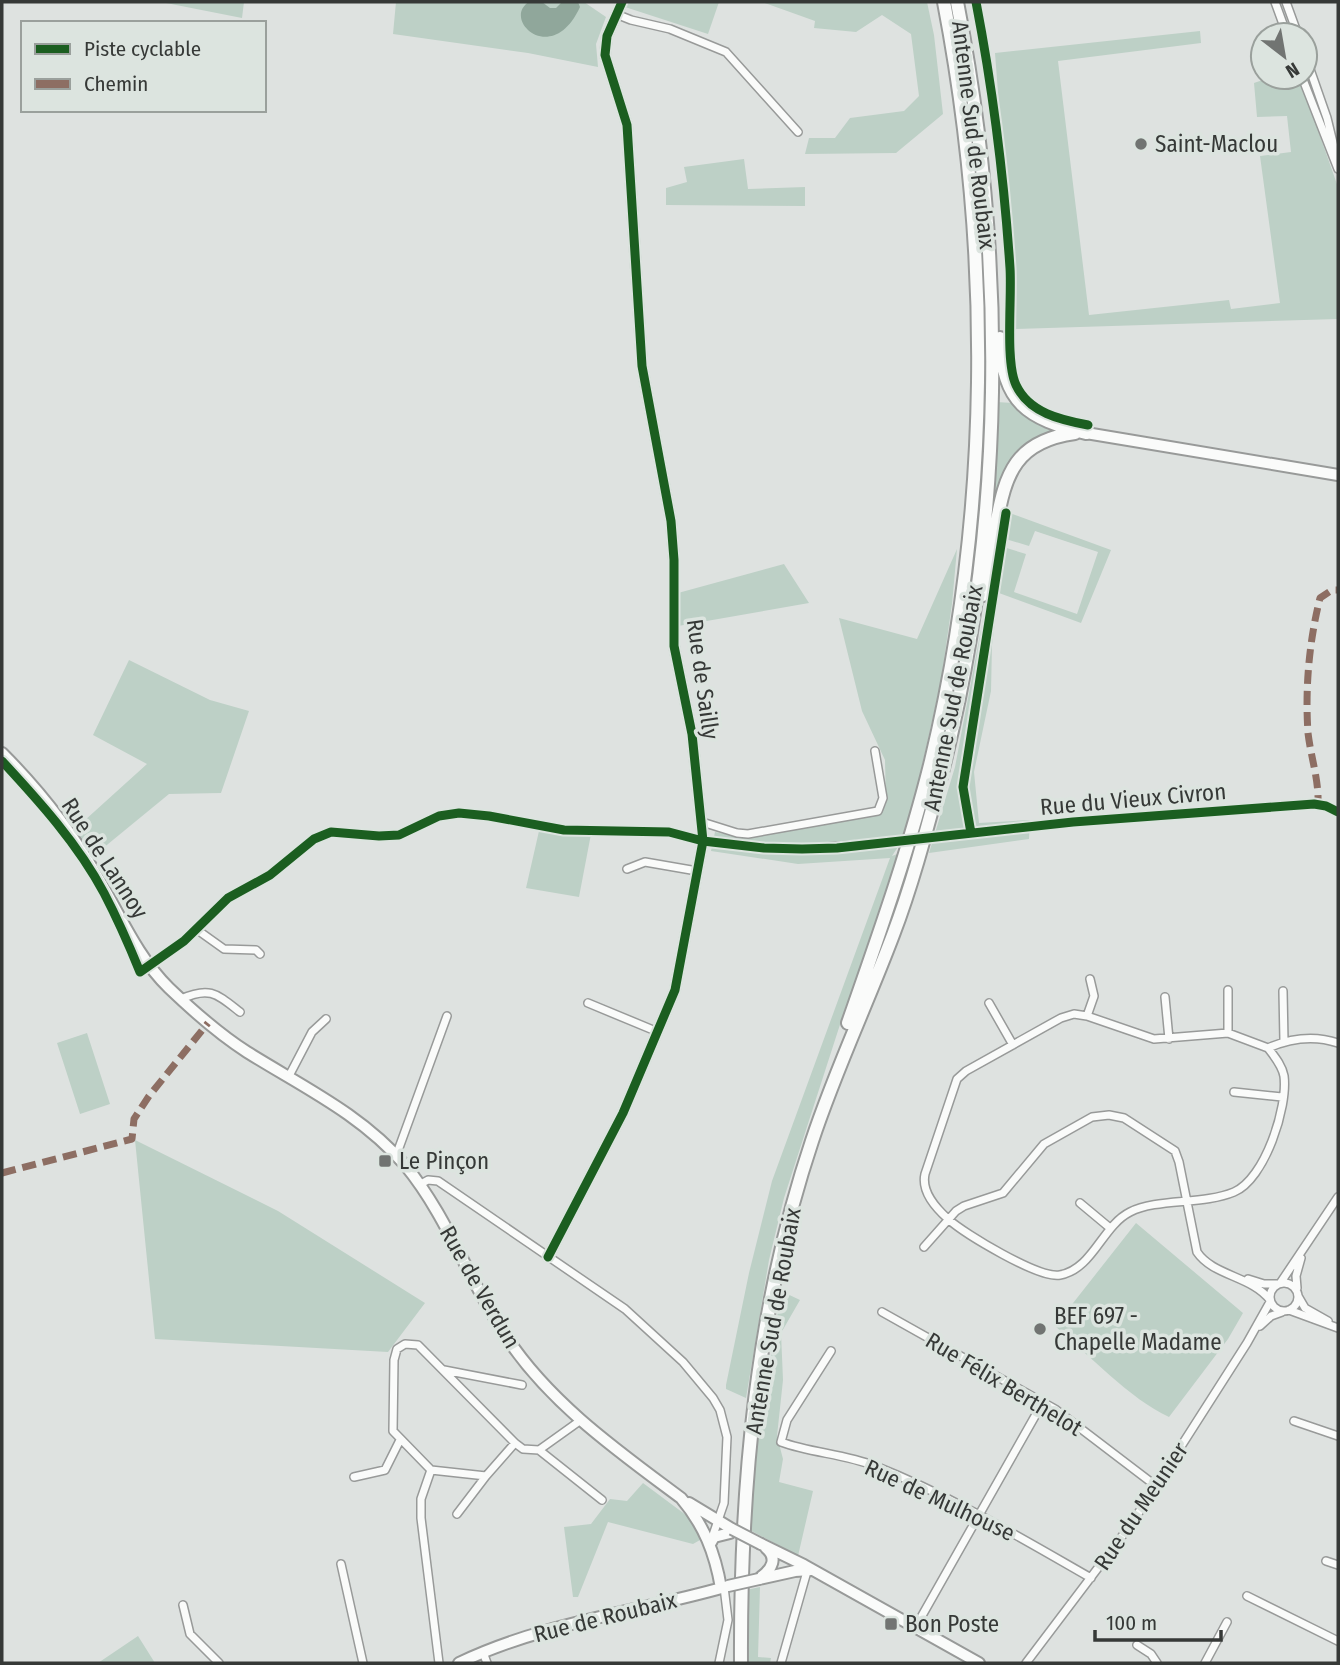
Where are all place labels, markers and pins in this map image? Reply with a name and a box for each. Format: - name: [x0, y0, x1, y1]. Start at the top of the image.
- place label: Saint-Maclou: [1155, 130, 1278, 158]
- marker: Saint-Maclou: [1133, 136, 1149, 152]
- place label: Le Pinçon: [399, 1147, 489, 1175]
- marker: Le Pinçon: [377, 1153, 393, 1169]
- place label: BEF 697 - Chapelle Madame: [1054, 1302, 1222, 1356]
- marker: BEF 697 - Chapelle Madame: [1032, 1321, 1048, 1337]
- place label: Bon Poste: [905, 1610, 999, 1638]
- marker: Bon Poste: [883, 1616, 899, 1632]

